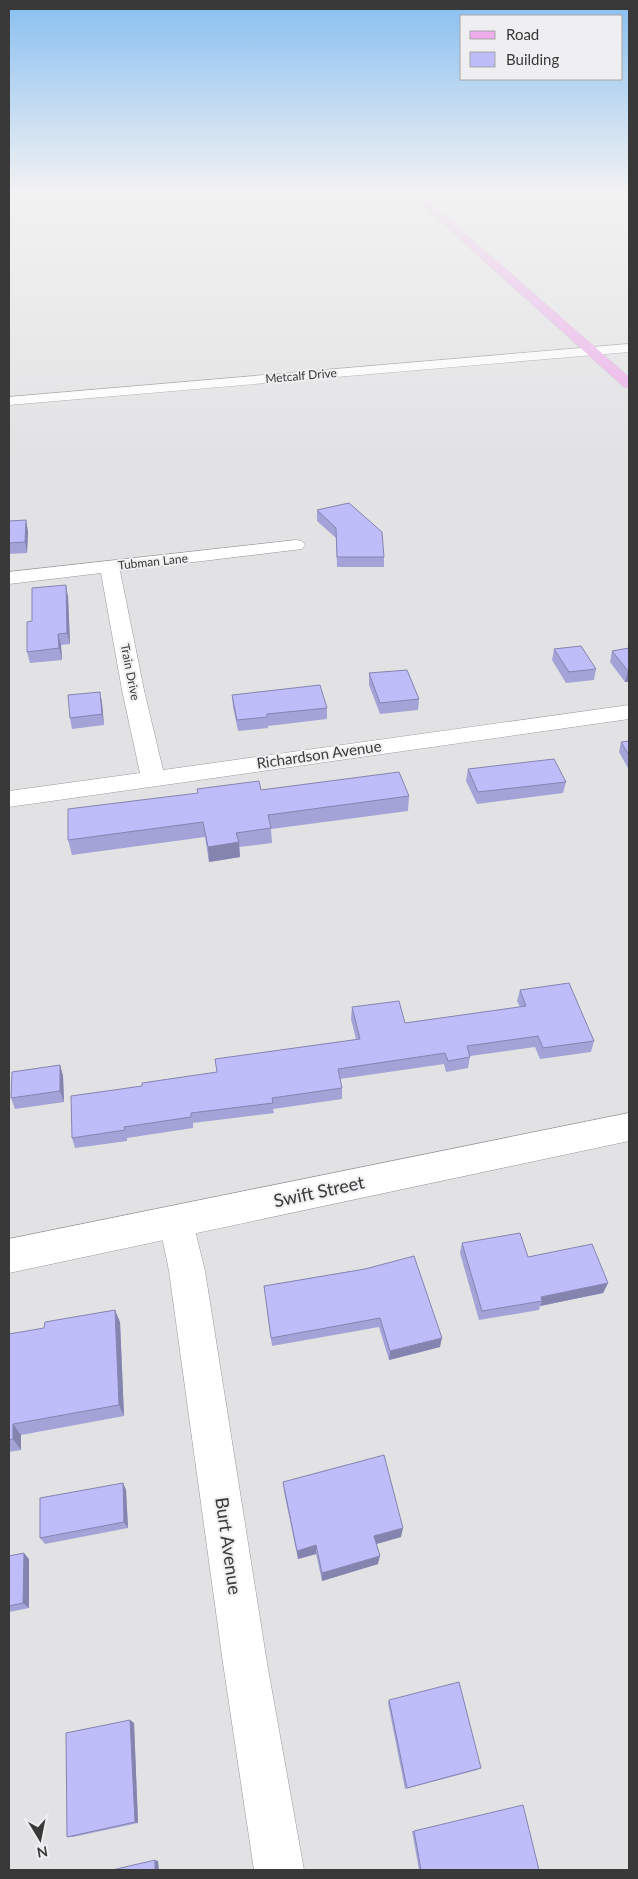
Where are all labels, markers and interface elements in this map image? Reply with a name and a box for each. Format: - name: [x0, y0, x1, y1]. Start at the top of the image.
- legend: [460, 15, 623, 80]
- text: Road: [506, 25, 539, 43]
- text: Building: [506, 50, 559, 68]
- street label: Metcalf Drive: [265, 365, 337, 386]
- street label: Tubman Lane: [117, 550, 189, 573]
- street label: Train Drive: [118, 642, 143, 701]
- street label: Richardson Avenue: [255, 736, 382, 772]
- street label: Swift Street: [271, 1171, 367, 1211]
- street label: Burt Avenue: [211, 1496, 247, 1596]
- north arrow: [15, 1814, 65, 1864]
- text: N: [36, 1843, 49, 1862]

